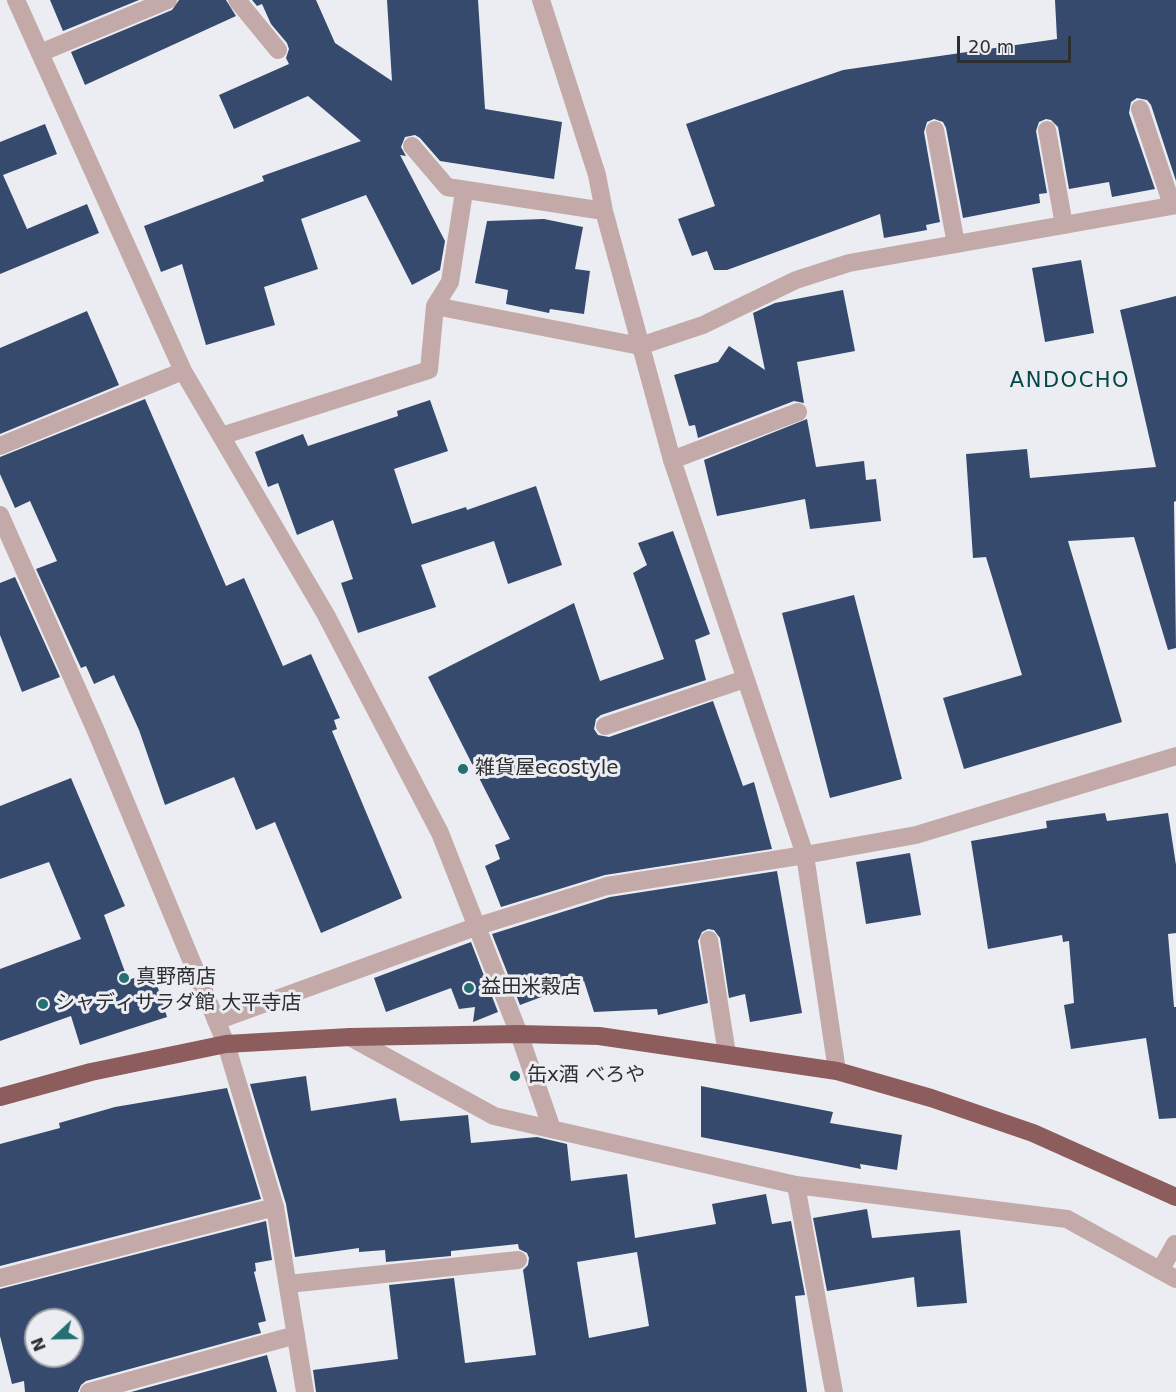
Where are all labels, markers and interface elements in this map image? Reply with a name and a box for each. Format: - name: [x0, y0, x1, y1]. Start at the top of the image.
- scale bar: [960, 24, 1074, 62]
- text: 20 m: [968, 36, 1014, 57]
- district label: ANDOCHO: [1010, 369, 1130, 395]
- place label: 雑貨屋ecostyle: [475, 757, 618, 781]
- marker: 雑貨屋ecostyle: [456, 762, 470, 776]
- place label: 真野商店: [136, 966, 216, 990]
- marker: 真野商店: [117, 971, 131, 985]
- place label: 益田米穀店: [481, 976, 581, 1000]
- marker: 益田米穀店: [462, 981, 476, 995]
- place label: シャディサラダ館 大平寺店: [55, 992, 301, 1016]
- marker: シャディサラダ館 大平寺店: [36, 997, 50, 1011]
- place label: 缶x酒 べろや: [527, 1064, 645, 1088]
- marker: 缶x酒 べろや: [508, 1069, 522, 1083]
- north arrow: [24, 1308, 84, 1368]
- text: N: [27, 1334, 50, 1354]

